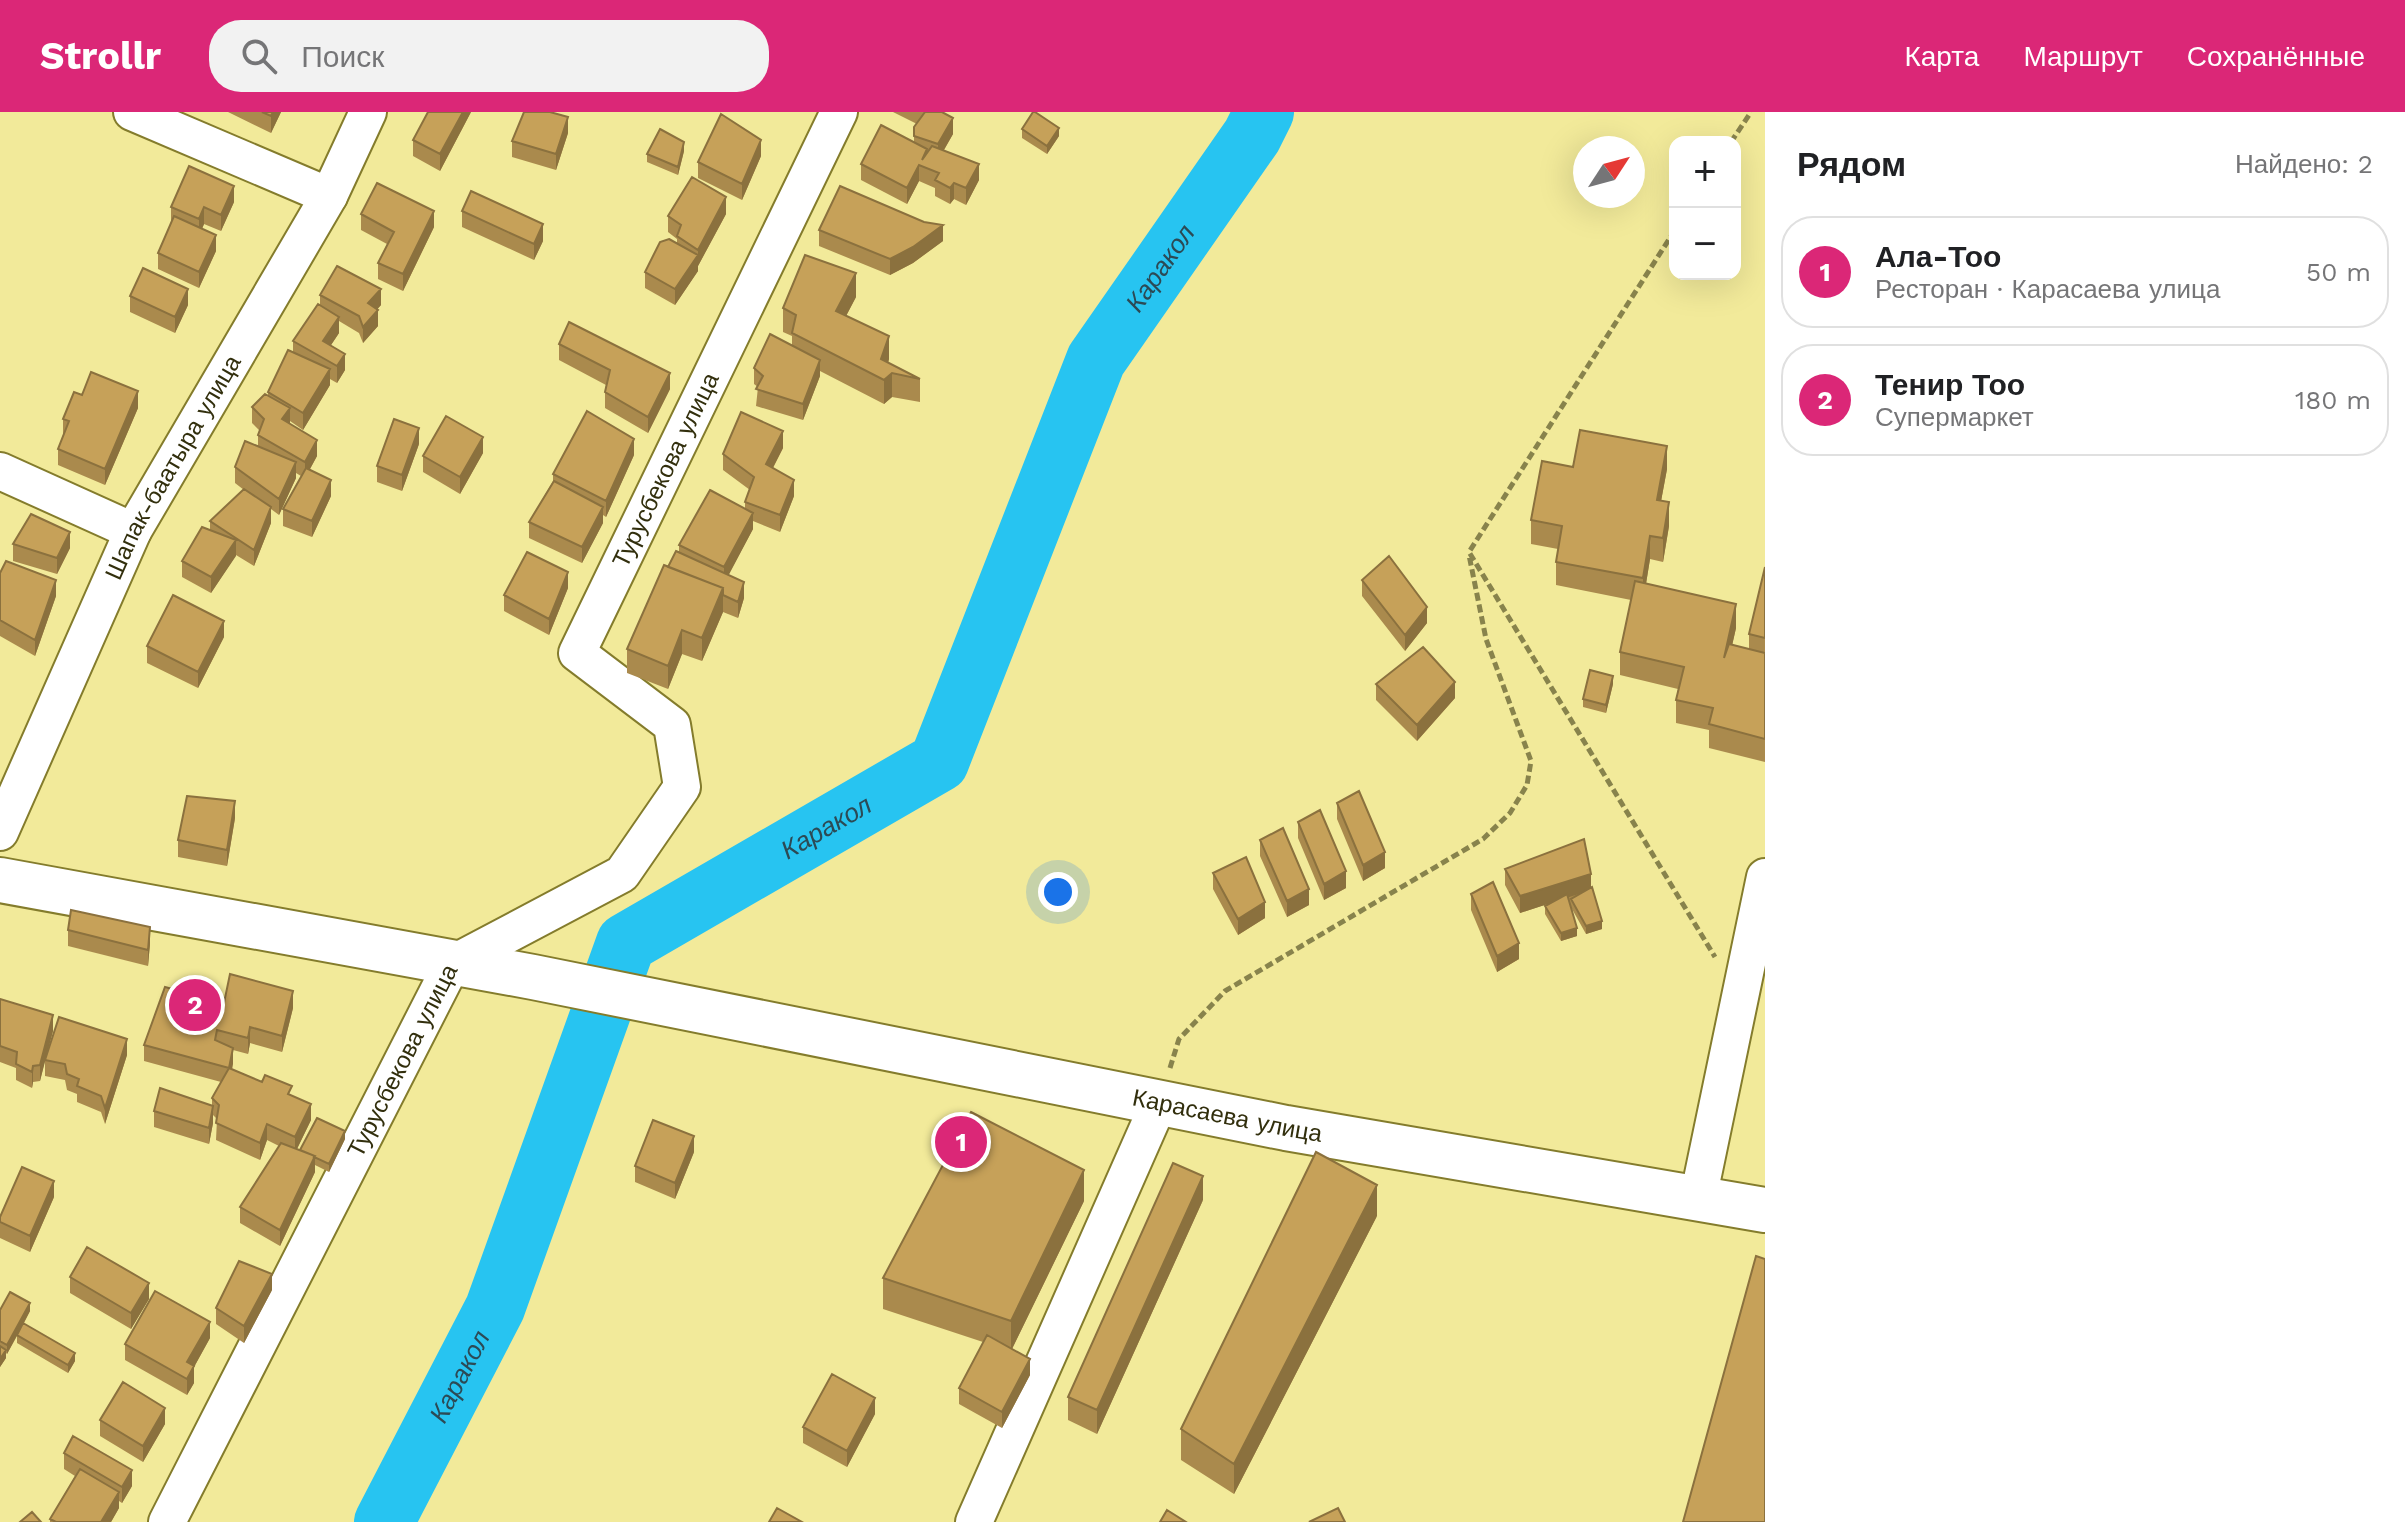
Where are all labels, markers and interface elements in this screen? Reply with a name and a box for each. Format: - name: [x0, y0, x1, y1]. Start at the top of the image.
- search box: [209, 20, 769, 92]
- text: Strollr: [40, 34, 161, 78]
- icon: search: [237, 34, 281, 78]
- text: Поиск: [301, 39, 384, 74]
- text: Карта: [1904, 40, 1979, 73]
- text: Маршрут: [2023, 40, 2143, 73]
- text: Сохранённые: [2187, 40, 2365, 73]
- north arrow: [1573, 136, 1645, 208]
- map controls: [1669, 136, 1741, 280]
- button: +: [1669, 136, 1741, 208]
- text: Рядом: [1797, 144, 1906, 184]
- text: Найдено: 2: [2235, 149, 2373, 179]
- button: −: [1669, 208, 1741, 280]
- water label: Каракол: [1119, 218, 1201, 318]
- text: Ала-Тоо: [1875, 239, 2001, 274]
- text: 1: [1819, 257, 1831, 287]
- text: 50 m: [2306, 257, 2371, 287]
- text: Ресторан · Карасаева улица: [1875, 274, 2220, 304]
- street label: Шапак-баатыра улица: [99, 350, 247, 584]
- street label: Турусбекова улица: [607, 367, 725, 572]
- text: Тенир Тоо: [1875, 367, 2025, 402]
- text: 2: [1817, 385, 1833, 415]
- text: 180 m: [2295, 385, 2371, 415]
- text: Супермаркет: [1875, 402, 2034, 432]
- water label: Каракол: [775, 789, 877, 865]
- your location: [1038, 872, 1078, 912]
- street label: Турусбекова улица: [342, 959, 464, 1162]
- pin: 2: [169, 975, 221, 1035]
- street label: Карасаева улица: [1130, 1084, 1325, 1148]
- pin: 1: [935, 1112, 987, 1172]
- water label: Каракол: [423, 1325, 496, 1428]

